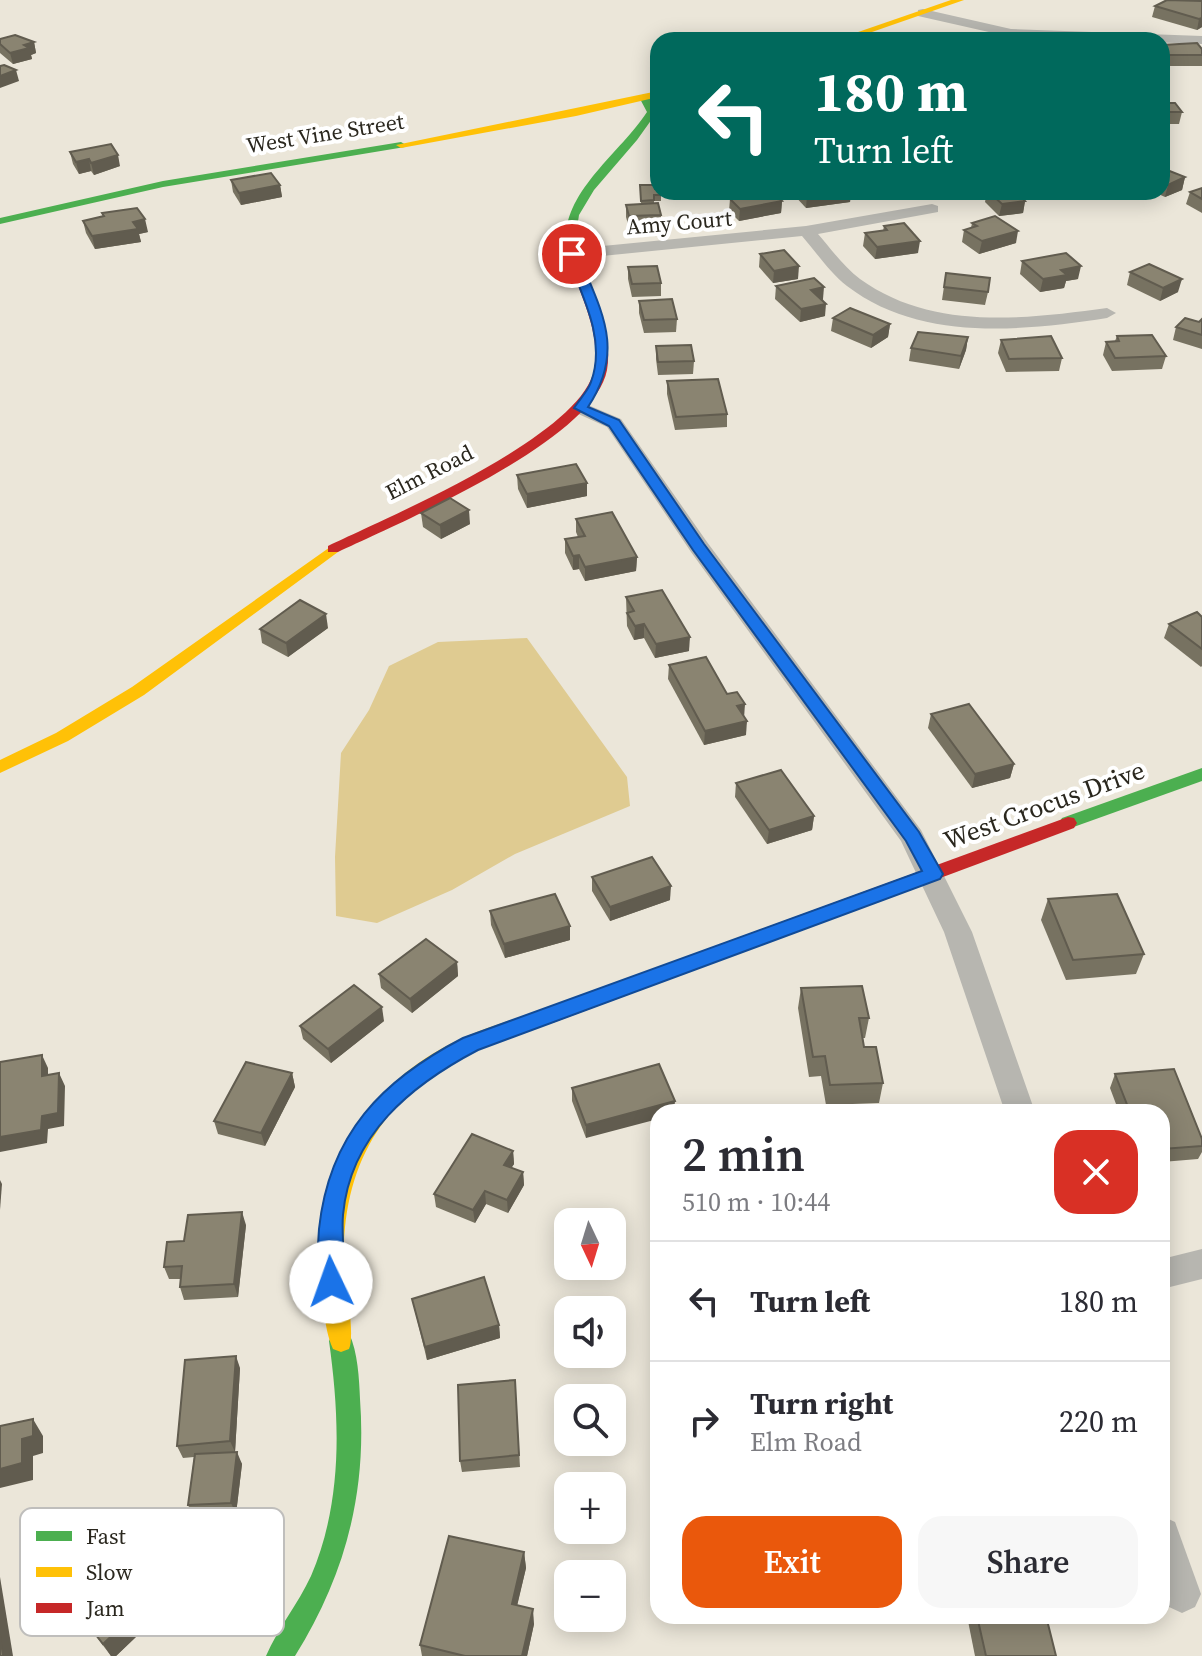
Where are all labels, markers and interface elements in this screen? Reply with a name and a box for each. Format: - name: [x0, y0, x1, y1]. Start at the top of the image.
- text: 180 m: [814, 53, 968, 130]
- icon: left: [682, 64, 786, 168]
- street label: West Vine Street: [244, 106, 407, 160]
- text: Turn left: [814, 126, 953, 175]
- street label: Amy Court: [625, 202, 734, 242]
- pin: [538, 220, 606, 288]
- icon: arrive: [550, 232, 594, 276]
- street label: Elm Road: [380, 437, 478, 507]
- street label: West Crocus Drive: [938, 752, 1150, 858]
- text: 2 min: [682, 1121, 805, 1187]
- button: close: [1054, 1130, 1138, 1214]
- text: 510 m · 10:44: [682, 1184, 830, 1220]
- north arrow: [554, 1208, 626, 1280]
- map controls: [554, 1208, 626, 1632]
- position arrow: [289, 1240, 373, 1324]
- icon: left: [682, 1279, 726, 1323]
- text: Turn left: [750, 1281, 870, 1322]
- text: 180 m: [1059, 1281, 1138, 1322]
- button: sound: [554, 1296, 626, 1368]
- text: Turn right: [750, 1383, 893, 1424]
- button: search: [554, 1384, 626, 1456]
- icon: right: [682, 1399, 726, 1443]
- text: 220 m: [1059, 1401, 1138, 1442]
- text: Elm Road: [750, 1424, 862, 1460]
- button: +: [554, 1472, 626, 1544]
- legend: [20, 1508, 284, 1636]
- button: Exit: [682, 1516, 902, 1608]
- button: Share: [918, 1516, 1138, 1608]
- text: Fast: [86, 1521, 127, 1551]
- text: Slow: [86, 1557, 133, 1587]
- button: −: [554, 1560, 626, 1632]
- text: Jam: [85, 1593, 125, 1623]

